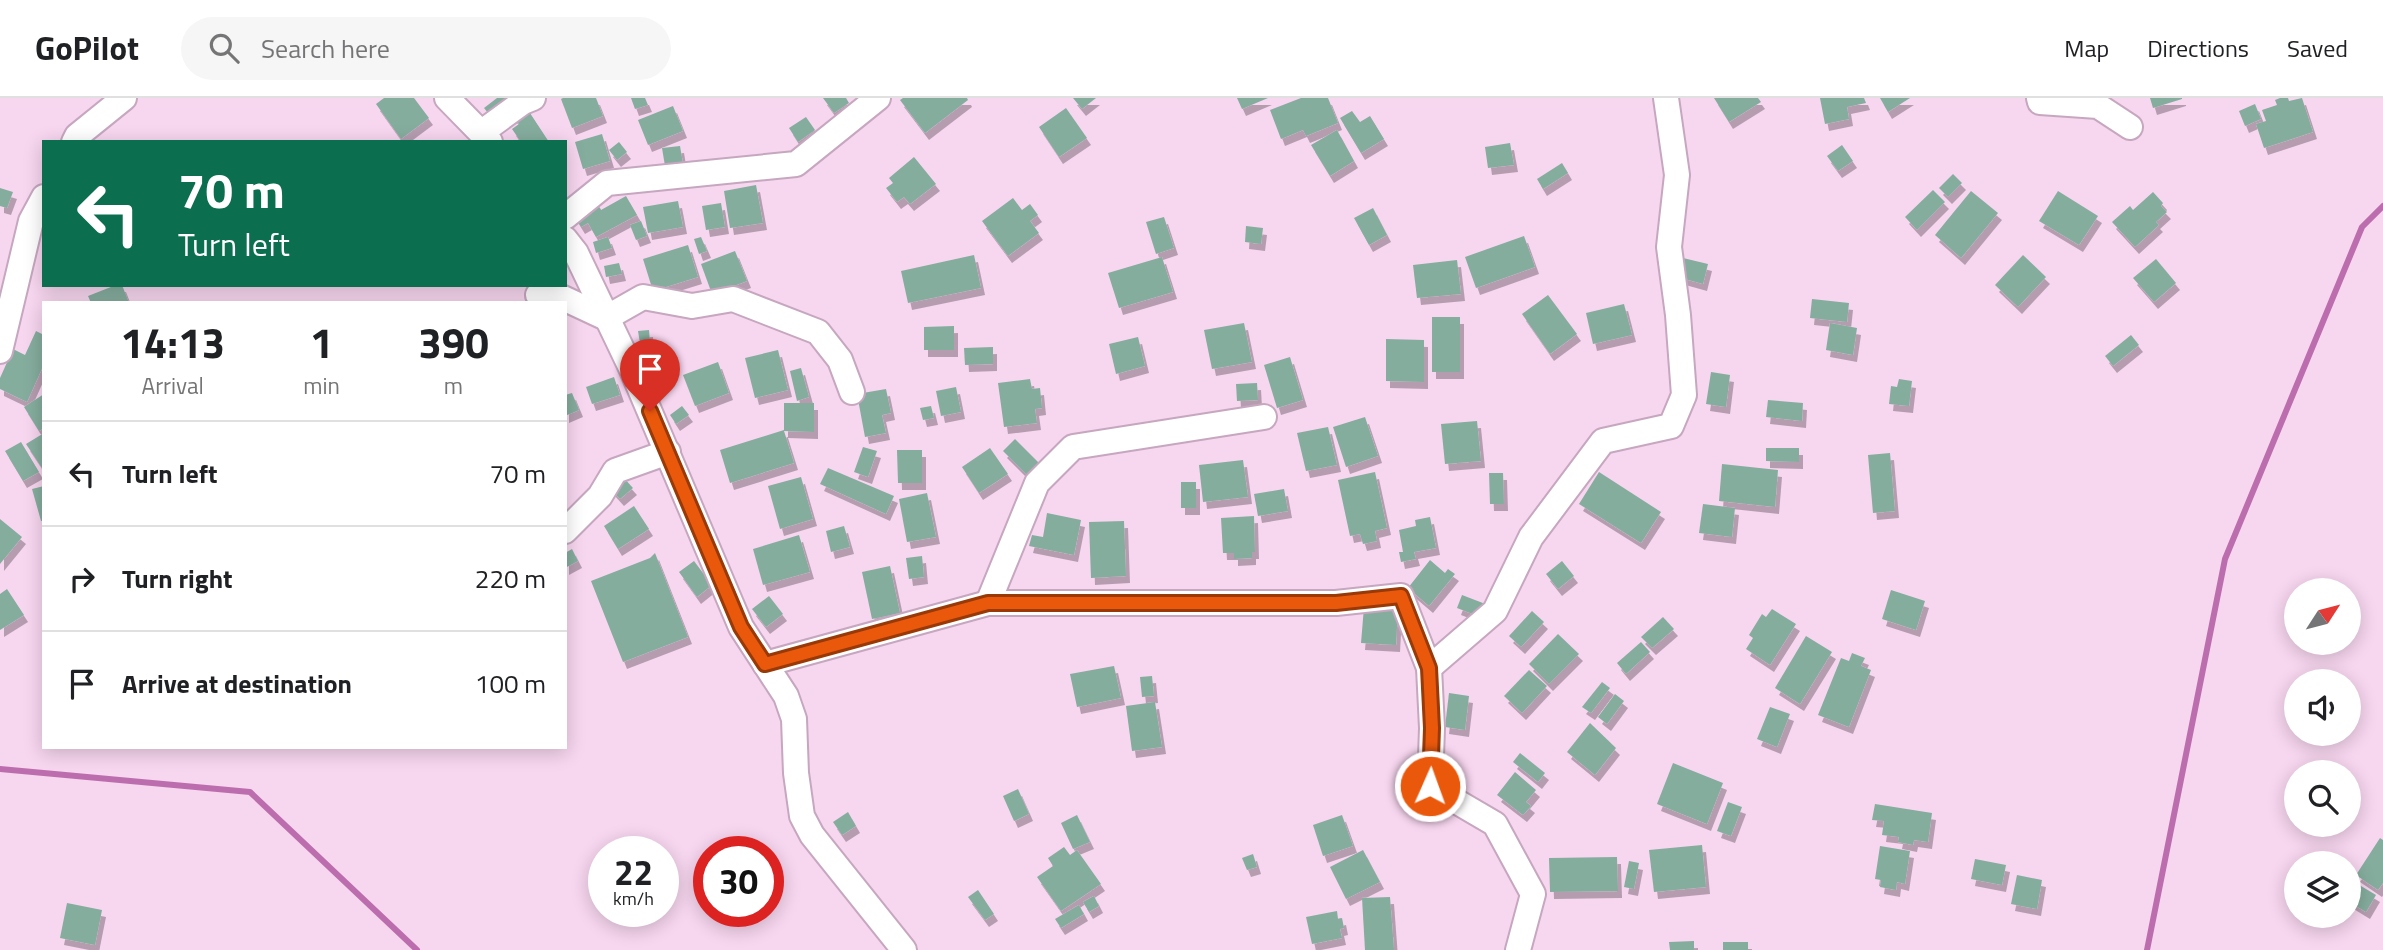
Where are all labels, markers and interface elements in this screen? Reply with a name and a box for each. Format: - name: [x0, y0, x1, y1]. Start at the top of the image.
- search box: [181, 17, 671, 80]
- text: GoPilot: [35, 23, 139, 73]
- icon: search: [205, 29, 243, 67]
- text: Search here: [261, 29, 390, 68]
- text: Map: [2064, 30, 2109, 66]
- text: Directions: [2147, 30, 2249, 66]
- text: Saved: [2287, 30, 2348, 66]
- text: 70 m: [178, 152, 285, 227]
- icon: left: [63, 168, 154, 259]
- text: Turn left: [178, 220, 290, 268]
- text: 14:13: [120, 310, 225, 374]
- text: 1: [310, 310, 333, 374]
- text: 390: [418, 310, 489, 374]
- pin: [620, 339, 680, 411]
- icon: arrive: [631, 350, 669, 388]
- text: Arrival: [141, 368, 204, 403]
- text: min: [303, 368, 340, 403]
- text: m: [444, 368, 463, 403]
- text: Turn left: [122, 454, 217, 493]
- text: 70 m: [489, 454, 546, 493]
- icon: left: [63, 455, 101, 493]
- text: Turn right: [122, 559, 233, 598]
- text: 220 m: [475, 559, 546, 598]
- icon: right: [63, 560, 101, 598]
- north arrow: [2284, 578, 2361, 654]
- map controls: [2284, 578, 2361, 928]
- text: Arrive at destination: [122, 664, 352, 703]
- text: 100 m: [475, 664, 546, 703]
- icon: arrive: [63, 665, 101, 703]
- button: sound: [2284, 669, 2361, 746]
- position arrow: [1393, 749, 1467, 823]
- button: search: [2284, 760, 2361, 837]
- speed limit sign: 30: [693, 836, 784, 927]
- text: 22: [614, 845, 653, 899]
- button: layers: [2284, 851, 2361, 928]
- text: km/h: [613, 885, 654, 912]

